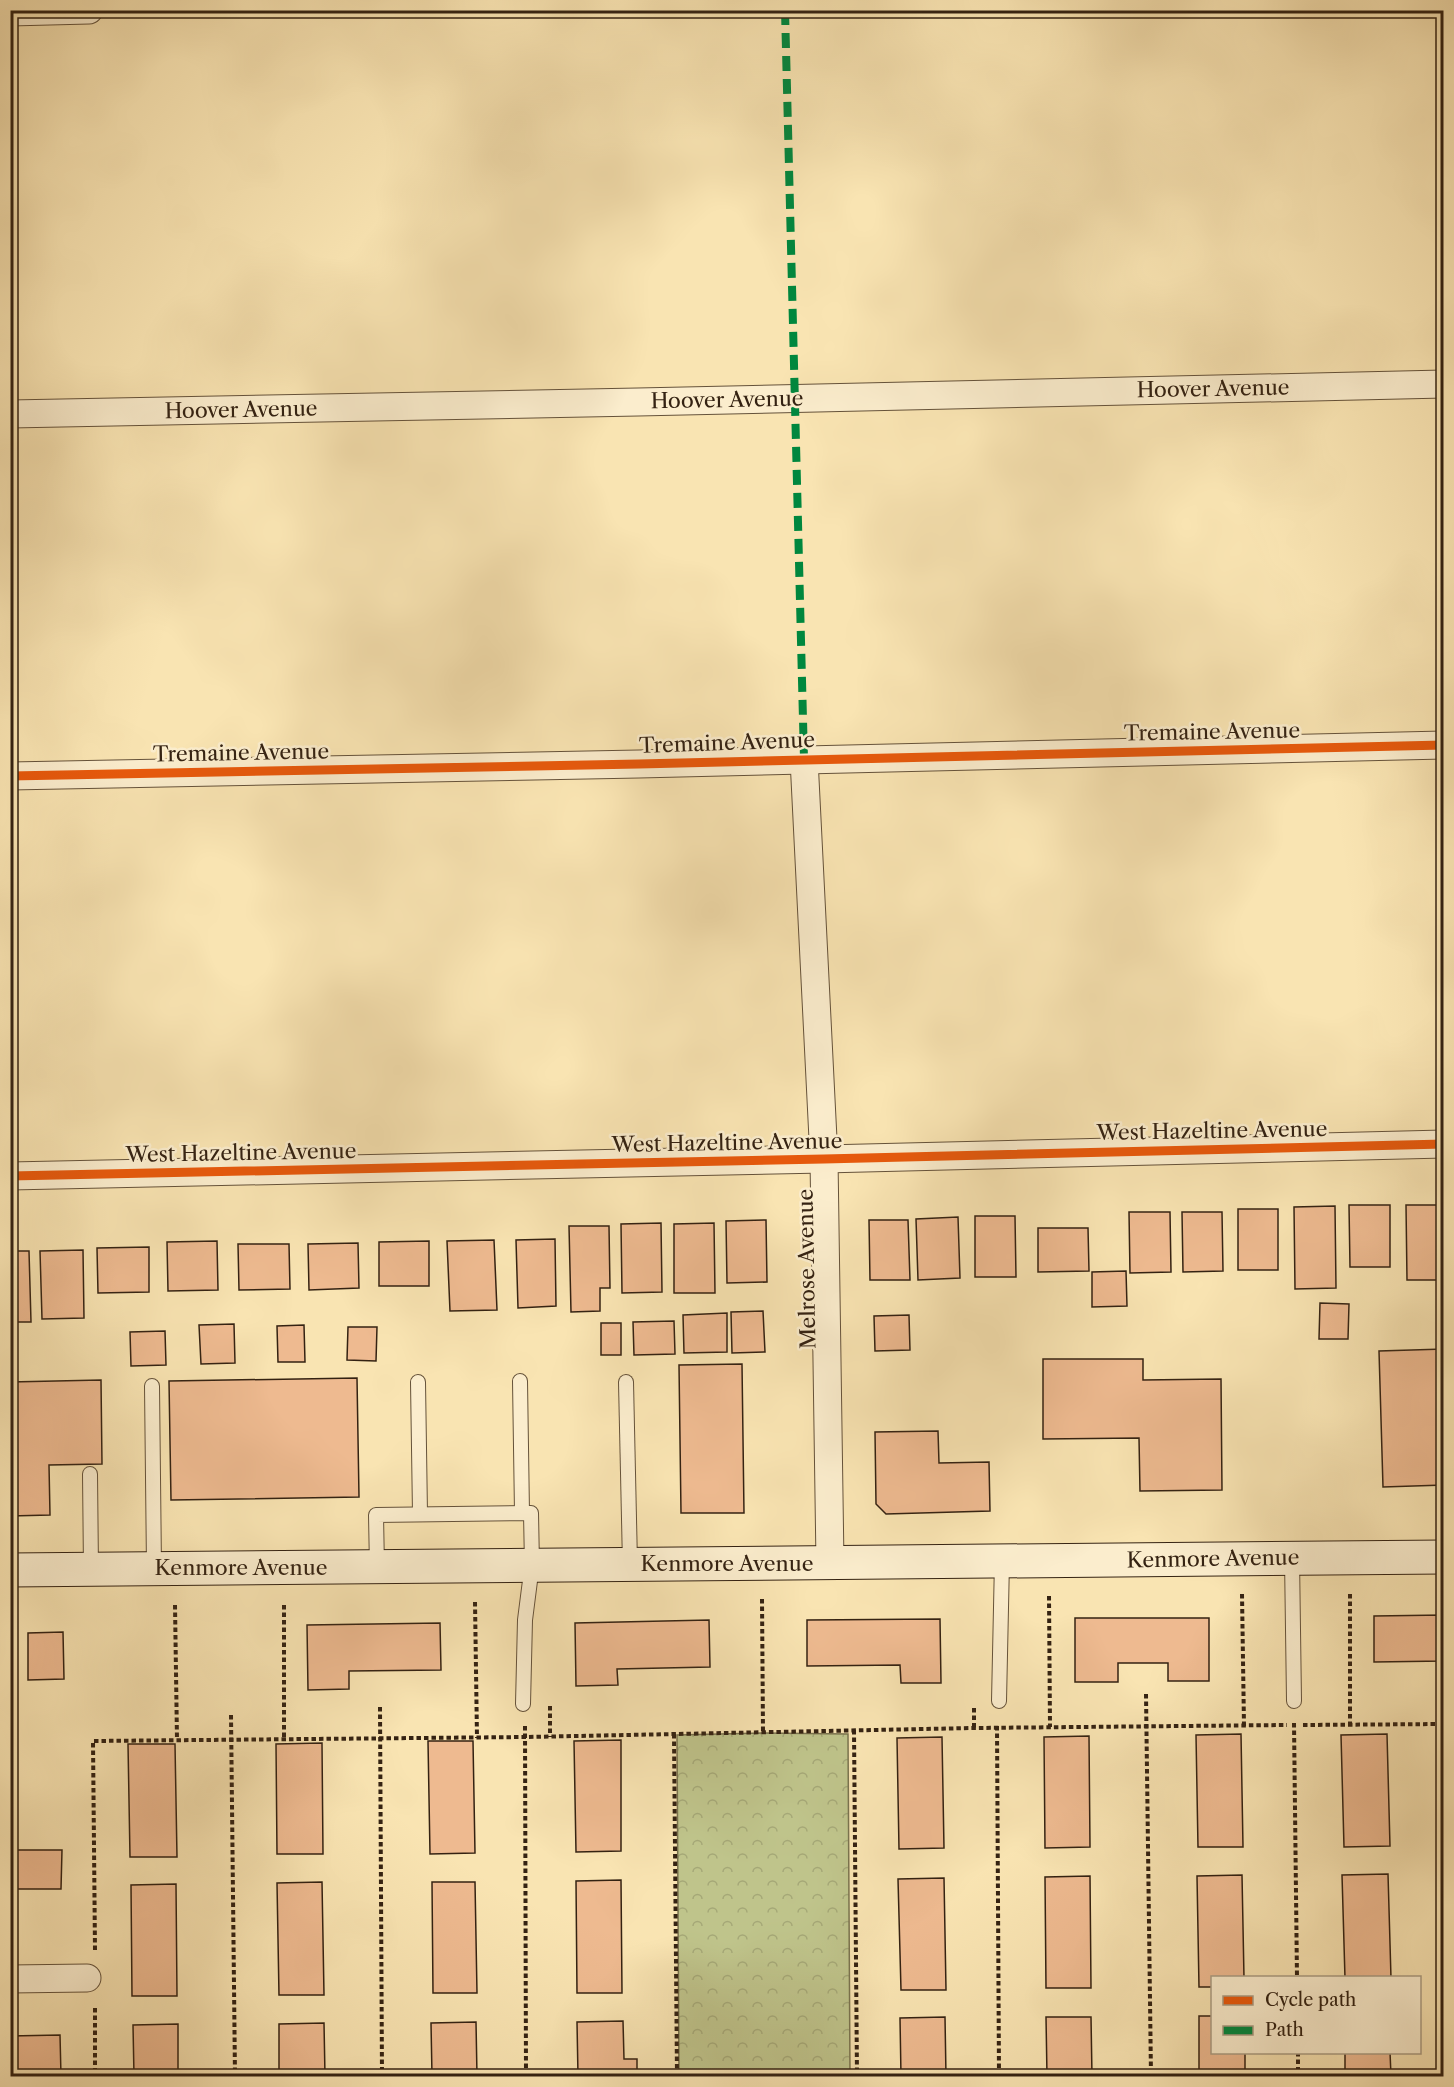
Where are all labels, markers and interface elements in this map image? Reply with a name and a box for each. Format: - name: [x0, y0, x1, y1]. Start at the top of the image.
- street label: Hoover Avenue: [1136, 375, 1290, 402]
- street label: Hoover Avenue: [650, 386, 804, 413]
- street label: Hoover Avenue: [164, 396, 318, 423]
- street label: Tremaine Avenue: [1124, 717, 1300, 746]
- street label: Tremaine Avenue: [639, 727, 815, 758]
- street label: Tremaine Avenue: [153, 738, 329, 767]
- street label: West Hazeltine Avenue: [1095, 1116, 1328, 1145]
- street label: West Hazeltine Avenue: [610, 1128, 843, 1157]
- street label: West Hazeltine Avenue: [124, 1138, 357, 1167]
- street label: Melrose Avenue: [793, 1189, 820, 1349]
- street label: Kenmore Avenue: [1126, 1544, 1300, 1573]
- street label: Kenmore Avenue: [641, 1551, 813, 1576]
- street label: Kenmore Avenue: [155, 1555, 327, 1580]
- legend: [1211, 1976, 1421, 2054]
- text: Cycle path: [1265, 1989, 1356, 2011]
- text: Path: [1265, 2019, 1304, 2041]

